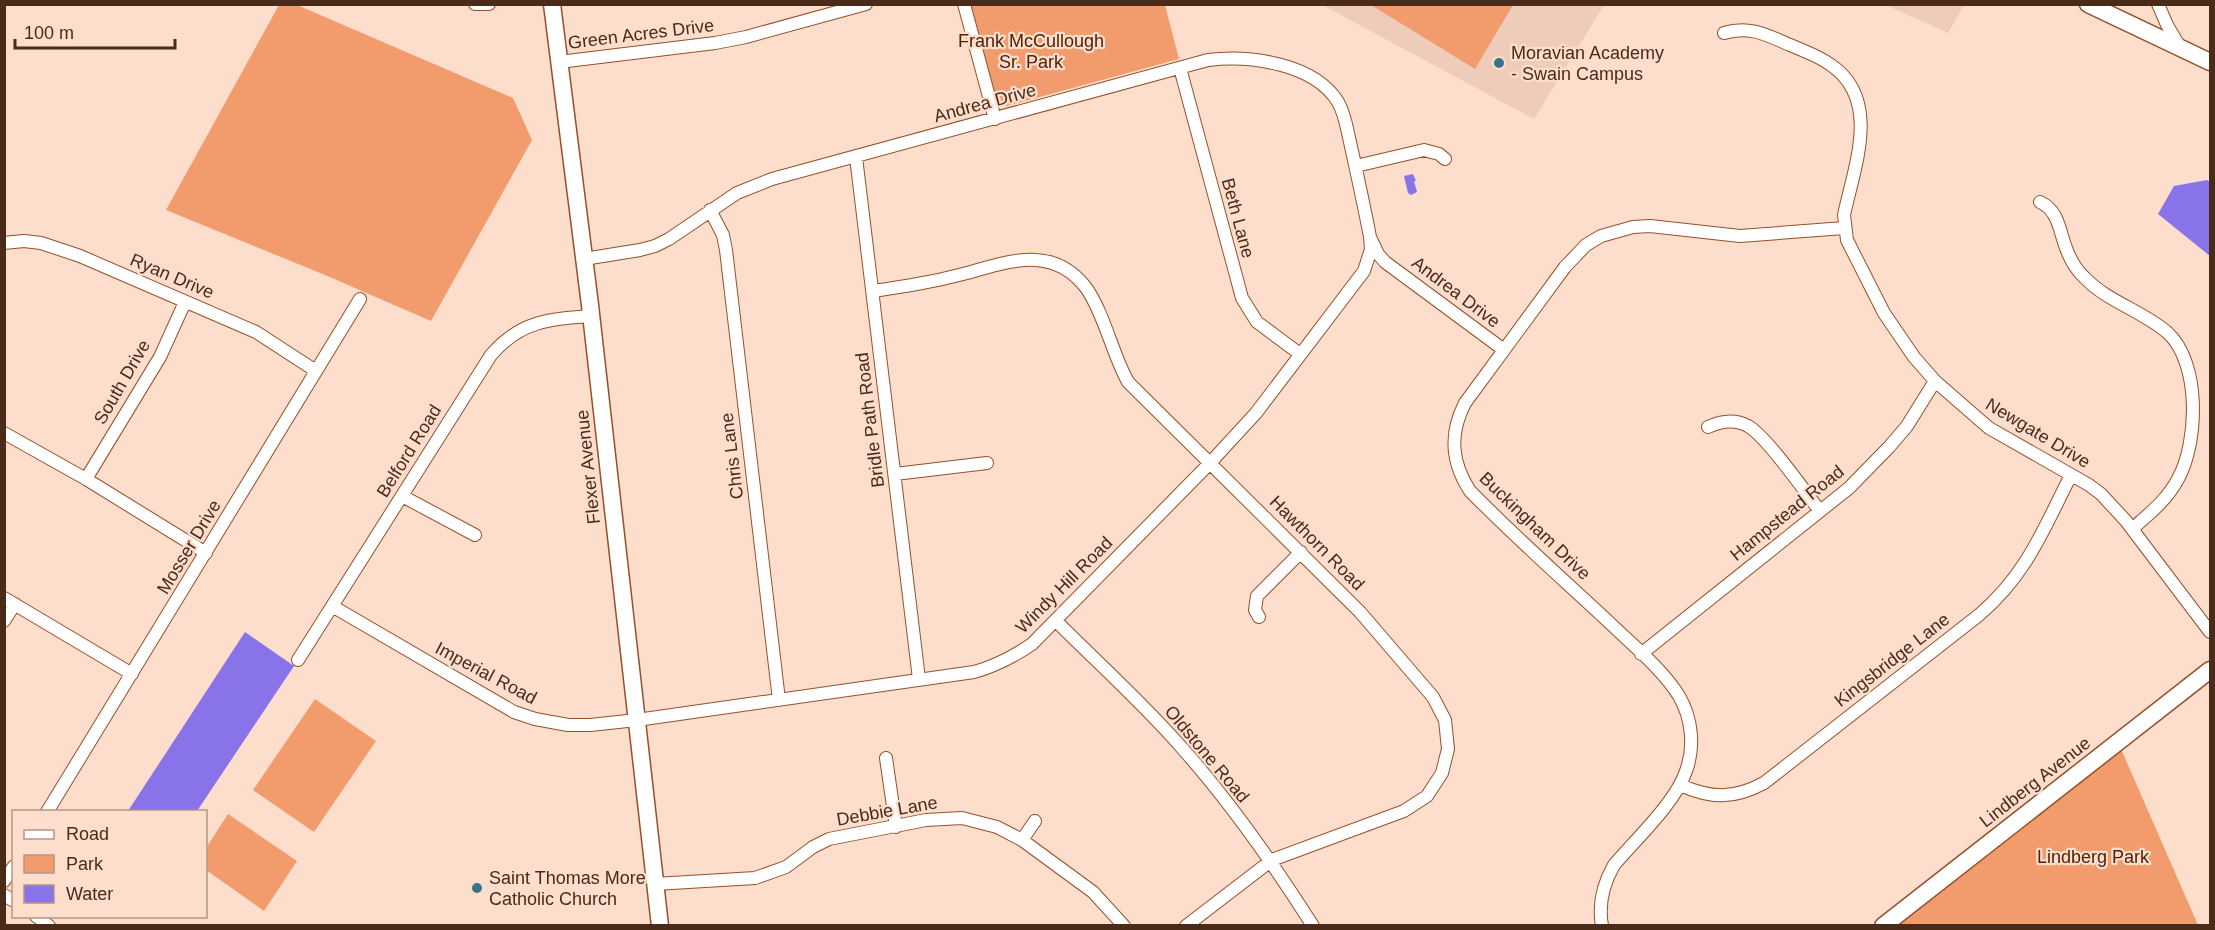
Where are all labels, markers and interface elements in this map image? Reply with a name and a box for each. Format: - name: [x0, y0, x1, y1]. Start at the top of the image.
- scale bar: [15, 12, 176, 50]
- street label: Green Acres Drive: [567, 15, 715, 53]
- text: 100 m: [24, 23, 74, 43]
- park label: Frank McCullough Sr. Park: [958, 31, 1104, 72]
- place label: Moravian Academy - Swain Campus: [1511, 43, 1664, 84]
- marker: Moravian Academy - Swain Campus: [1492, 56, 1506, 70]
- street label: Andrea Drive: [932, 80, 1038, 126]
- street label: Beth Lane: [1218, 176, 1258, 260]
- street label: Ryan Drive: [127, 249, 217, 303]
- street label: Andrea Drive: [1408, 252, 1504, 332]
- street label: South Drive: [90, 336, 154, 428]
- street label: Bridle Path Road: [852, 351, 888, 489]
- street label: Newgate Drive: [1982, 394, 2094, 472]
- street label: Belford Road: [373, 401, 445, 501]
- street label: Flexer Avenue: [572, 409, 604, 525]
- street label: Chris Lane: [717, 412, 747, 500]
- street label: Hampstead Road: [1726, 461, 1848, 565]
- street label: Buckingham Drive: [1476, 468, 1594, 584]
- street label: Hawthorn Road: [1266, 492, 1368, 594]
- street label: Mosser Drive: [153, 496, 225, 598]
- street label: Windy Hill Road: [1012, 533, 1116, 637]
- street label: Kingsbridge Lane: [1831, 609, 1953, 711]
- street label: Imperial Road: [432, 638, 540, 708]
- street label: Oldstone Road: [1161, 702, 1253, 806]
- street label: Lindberg Avenue: [1976, 733, 2094, 831]
- street label: Debbie Lane: [835, 792, 939, 830]
- legend: [12, 810, 207, 918]
- text: Road: [66, 824, 109, 844]
- park label: Lindberg Park: [2037, 847, 2150, 867]
- text: Park: [66, 854, 104, 874]
- place label: Saint Thomas More Catholic Church: [489, 868, 646, 909]
- marker: Saint Thomas More Catholic Church: [470, 881, 484, 895]
- text: Water: [66, 884, 113, 904]

